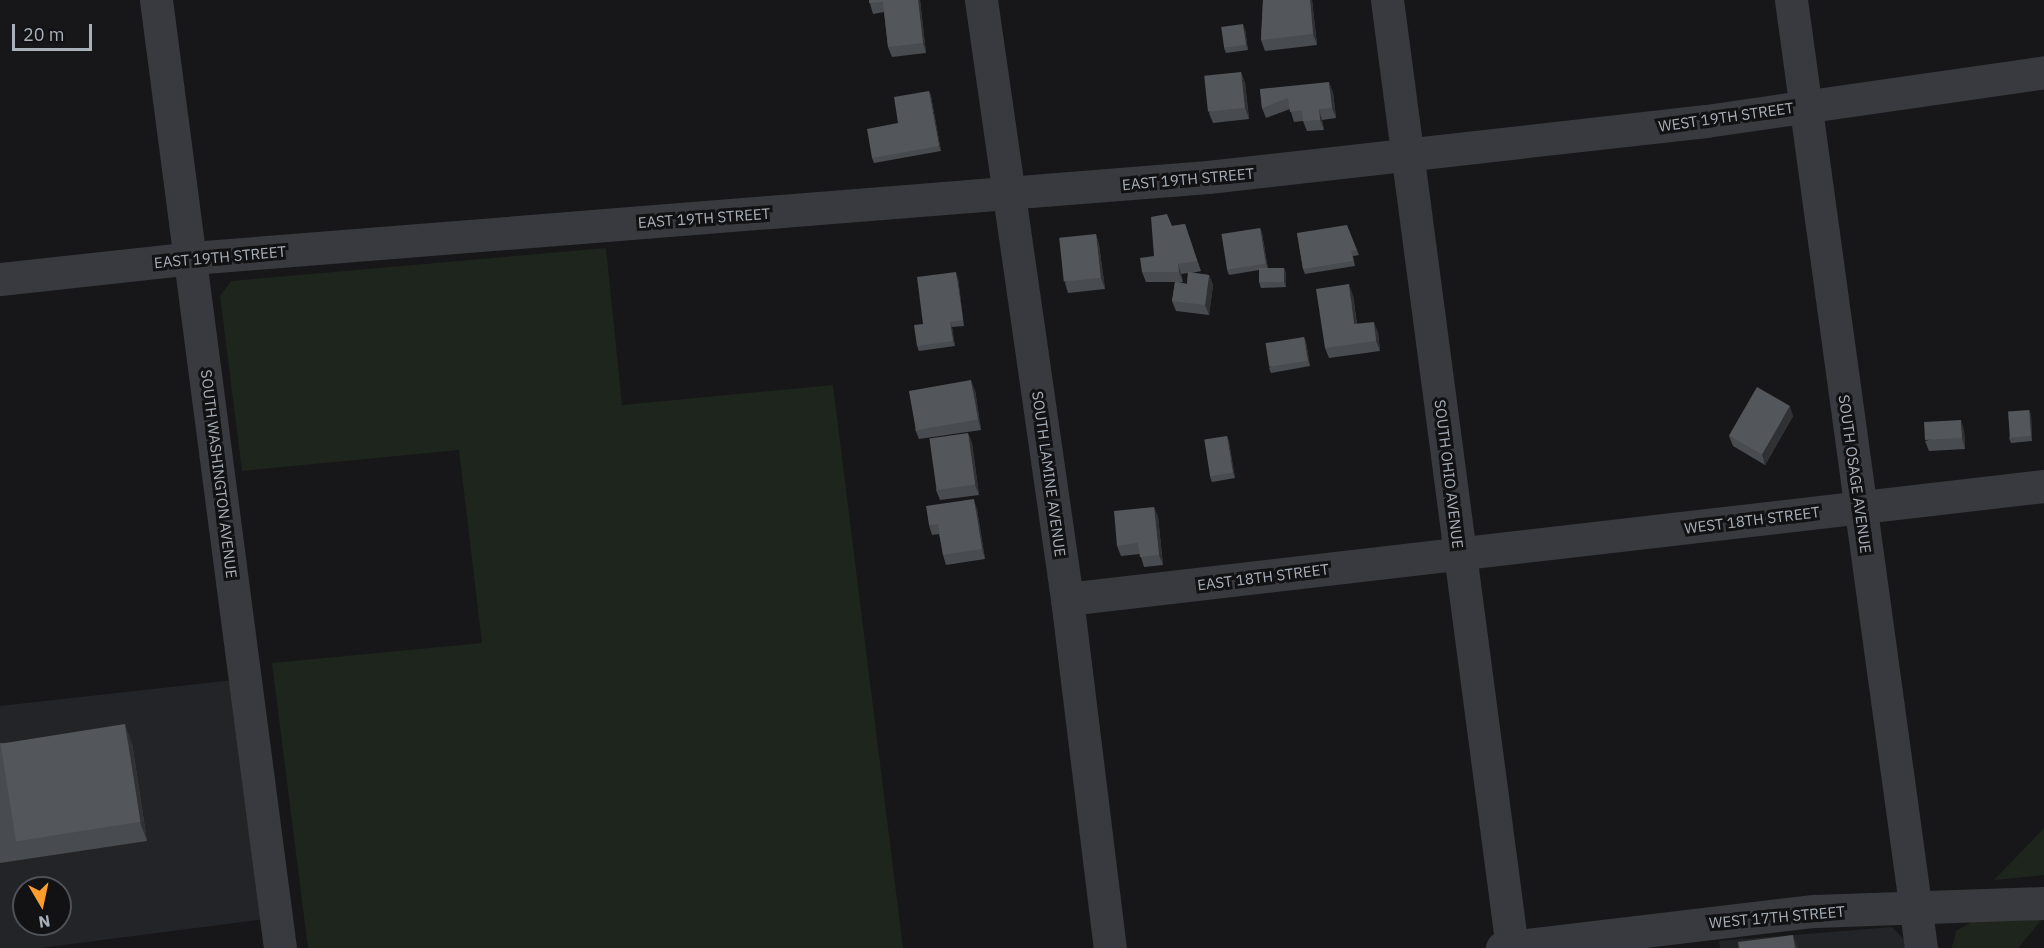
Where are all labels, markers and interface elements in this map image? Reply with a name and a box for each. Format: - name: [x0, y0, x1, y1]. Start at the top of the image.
- scale bar: [15, 12, 94, 50]
- text: 20 m: [23, 23, 65, 46]
- street label: WEST 19TH STREET: [1657, 99, 1795, 135]
- street label: EAST 19TH STREET: [1121, 164, 1255, 194]
- street label: EAST 19TH STREET: [637, 204, 771, 232]
- street label: EAST 19TH STREET: [153, 242, 287, 272]
- street label: SOUTH WASHINGTON AVENUE: [197, 368, 241, 580]
- street label: SOUTH LAMINE AVENUE: [1028, 390, 1070, 558]
- street label: SOUTH OSAGE AVENUE: [1835, 393, 1875, 555]
- street label: SOUTH OHIO AVENUE: [1431, 398, 1467, 550]
- street label: WEST 18TH STREET: [1683, 503, 1821, 537]
- street label: EAST 18TH STREET: [1196, 560, 1330, 594]
- north arrow: [12, 876, 72, 936]
- street label: WEST 17TH STREET: [1708, 902, 1846, 932]
- text: N: [37, 911, 52, 933]

